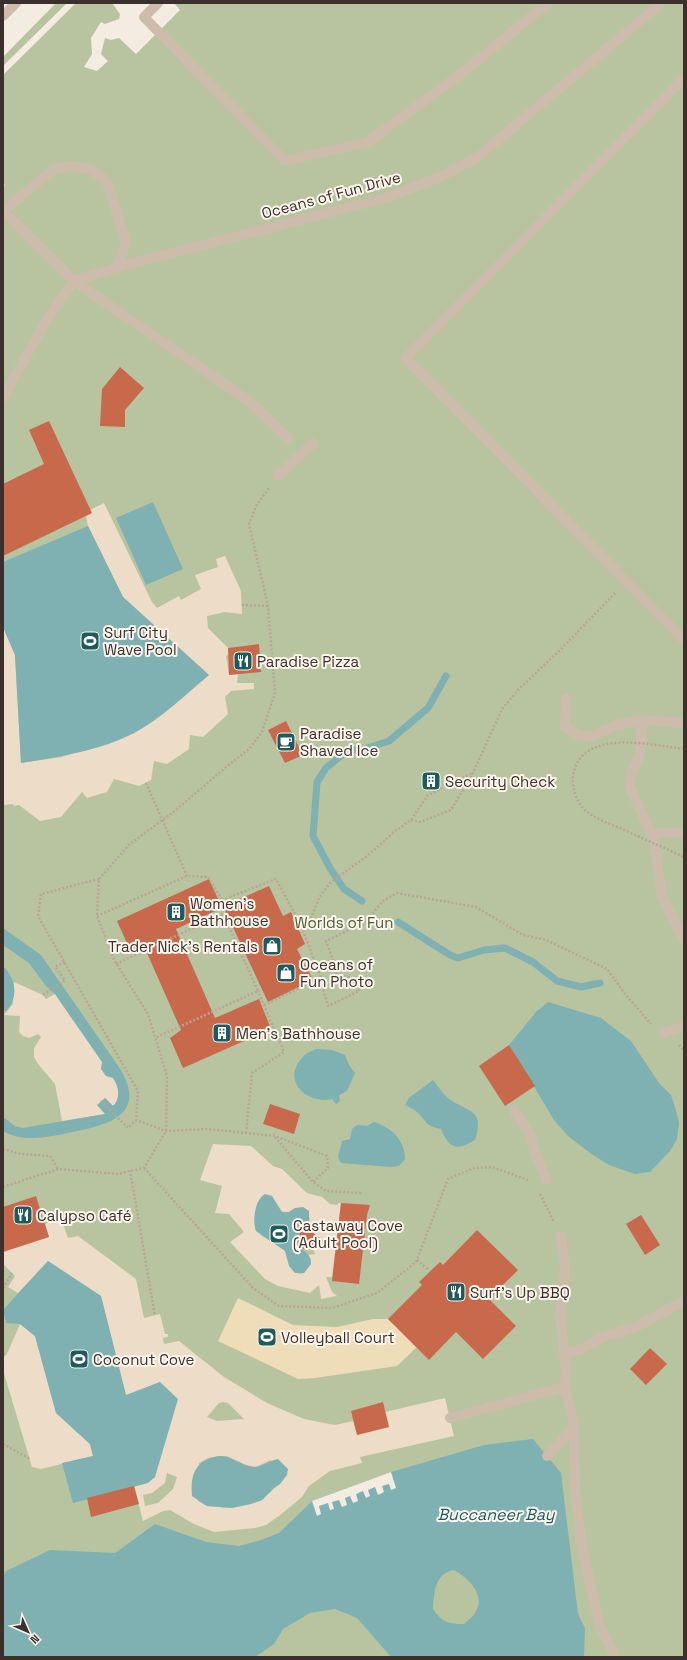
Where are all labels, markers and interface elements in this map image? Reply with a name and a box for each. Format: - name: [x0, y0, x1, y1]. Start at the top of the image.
- street label: Oceans of Fun Drive: [259, 167, 403, 223]
- place label: Surf City Wave Pool: [104, 623, 177, 659]
- sports icon: Surf City Wave Pool: [79, 630, 101, 652]
- restaurant icon: Paradise Pizza: [232, 650, 254, 672]
- place label: Paradise Pizza: [257, 652, 360, 671]
- place label: Paradise Shaved Ice: [300, 724, 378, 760]
- cafe icon: Paradise Shaved Ice: [275, 731, 297, 753]
- building icon: Security Check: [420, 770, 442, 792]
- place label: Security Check: [445, 772, 555, 791]
- place label: Women's Bathhouse: [190, 894, 269, 930]
- building icon: Women's Bathhouse: [165, 901, 187, 923]
- park label: Worlds of Fun: [295, 913, 393, 932]
- shop icon: Trader Nick's Rentals: [261, 935, 283, 957]
- place label: Trader Nick's Rentals: [108, 937, 258, 956]
- place label: Oceans of Fun Photo: [300, 955, 373, 991]
- shop icon: Oceans of Fun Photo: [275, 962, 297, 984]
- building icon: Men's Bathhouse: [211, 1022, 233, 1044]
- place label: Men's Bathhouse: [236, 1024, 361, 1043]
- restaurant icon: Calypso Café: [12, 1204, 34, 1226]
- place label: Calypso Café: [37, 1206, 132, 1225]
- place label: Castaway Cove (Adult Pool): [293, 1216, 403, 1253]
- sports icon: Castaway Cove (Adult Pool): [268, 1223, 290, 1245]
- restaurant icon: Surf’s Up BBQ: [445, 1281, 467, 1303]
- place label: Surf’s Up BBQ: [470, 1283, 570, 1302]
- sports icon: Volleyball Court: [256, 1326, 278, 1348]
- place label: Volleyball Court: [281, 1328, 395, 1347]
- sports icon: Coconut Cove: [68, 1348, 90, 1370]
- place label: Coconut Cove: [93, 1350, 195, 1369]
- water label: Buccaneer Bay: [438, 1504, 556, 1525]
- north arrow: [8, 1612, 48, 1652]
- text: N: [28, 1632, 43, 1647]

